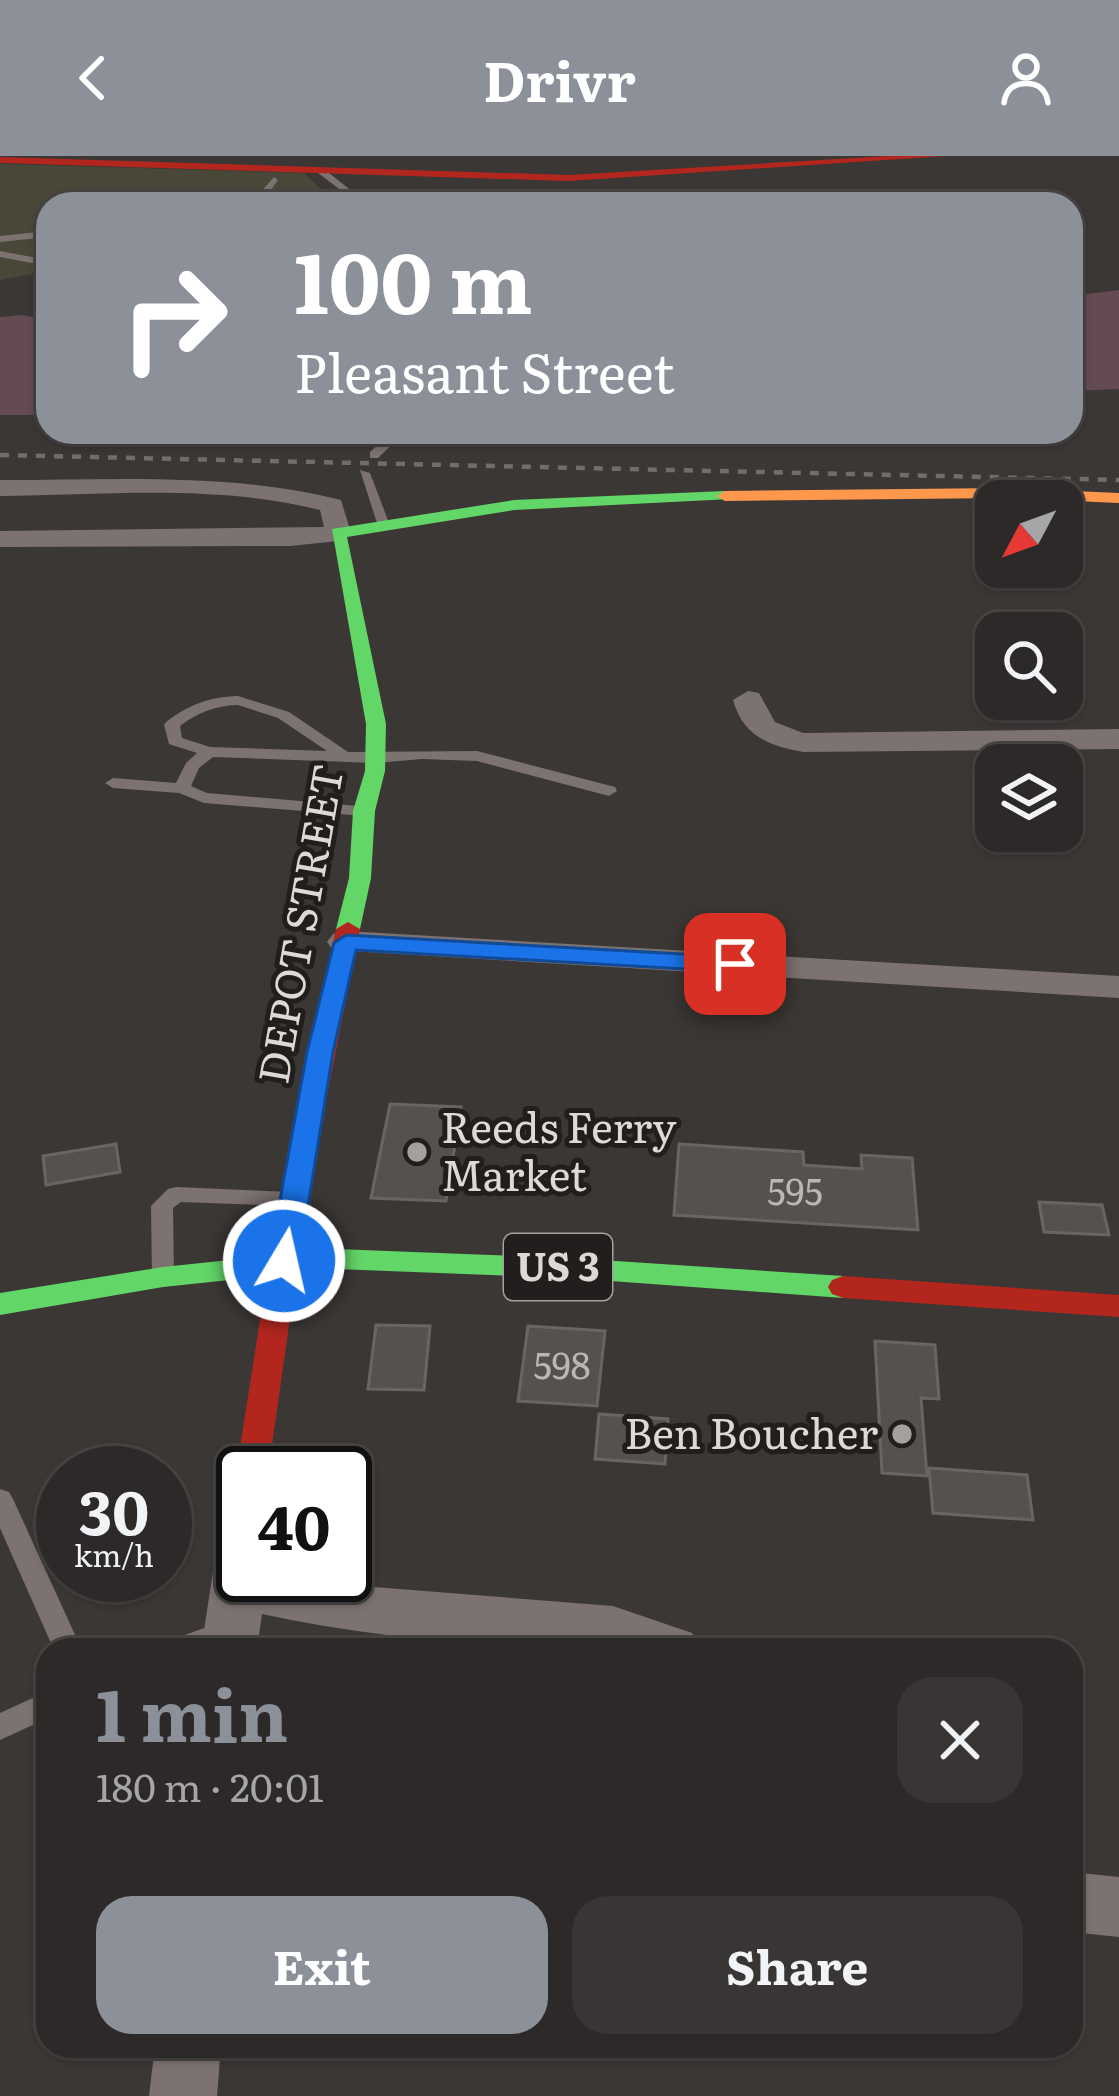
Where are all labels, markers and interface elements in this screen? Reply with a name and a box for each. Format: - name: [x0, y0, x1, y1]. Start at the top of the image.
- text: Drivr: [483, 38, 636, 119]
- icon: back: [60, 45, 126, 111]
- icon: person: [993, 45, 1059, 111]
- text: 100 m: [294, 215, 533, 340]
- icon: right: [96, 240, 252, 396]
- text: Pleasant Street: [294, 329, 675, 410]
- north arrow: [975, 480, 1083, 588]
- map controls: [975, 480, 1083, 852]
- button: search: [975, 612, 1083, 720]
- button: layers: [975, 744, 1083, 852]
- street label: DEPOT STREET: [239, 759, 357, 1088]
- pin: [684, 913, 786, 1015]
- icon: arrive: [702, 931, 768, 997]
- place label: Reeds Ferry Market: [441, 1094, 677, 1204]
- marker: Reeds Ferry Market: [404, 1139, 430, 1165]
- house number: 595: [767, 1163, 823, 1216]
- position arrow: [221, 1198, 347, 1324]
- road number: US 3: [504, 1234, 612, 1300]
- house number: 598: [534, 1337, 590, 1390]
- place label: Ben Boucher: [624, 1400, 878, 1462]
- marker: Ben Boucher: [889, 1421, 915, 1447]
- speed limit sign: 40: [216, 1446, 372, 1602]
- text: 30: [79, 1464, 149, 1553]
- text: km/h: [74, 1532, 154, 1576]
- text: 1 min: [96, 1657, 288, 1764]
- button: close: [897, 1677, 1023, 1803]
- text: 180 m · 20:01: [96, 1756, 324, 1814]
- button: Exit: [96, 1896, 548, 2034]
- button: Share: [572, 1896, 1023, 2034]

